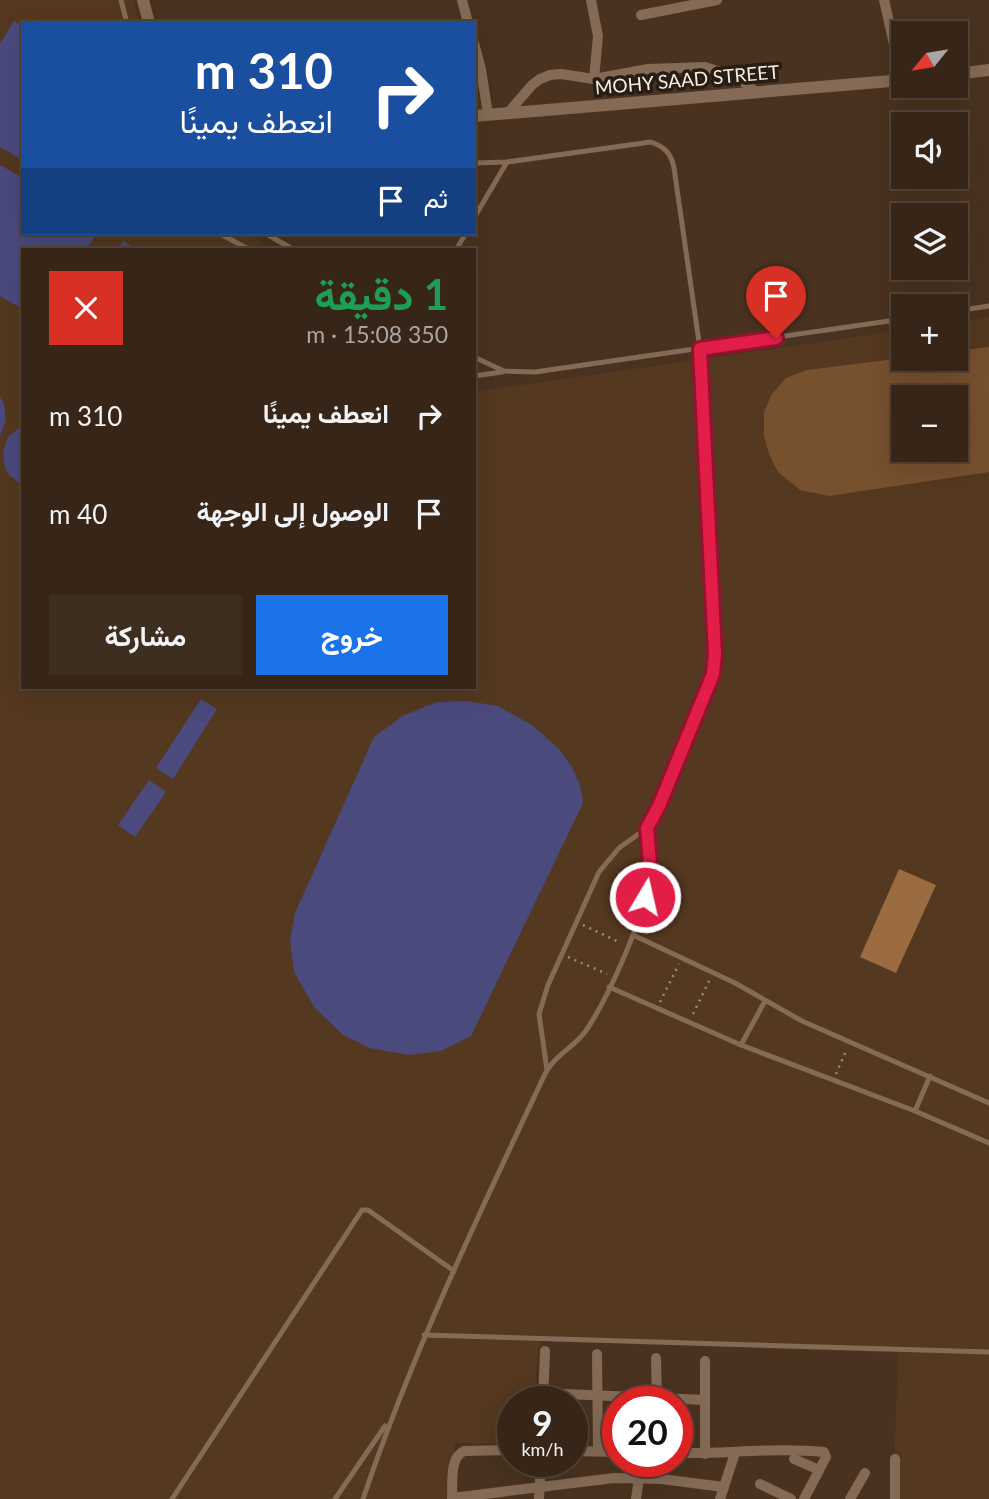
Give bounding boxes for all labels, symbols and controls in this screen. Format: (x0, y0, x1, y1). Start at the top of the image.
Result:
north arrow (891, 21, 968, 98)
map controls (891, 21, 968, 462)
text: 310 m (195, 41, 333, 99)
icon: right (357, 49, 448, 140)
street label: MOHY SAAD STREET (594, 59, 780, 99)
text: انعطف يمينًا (180, 101, 333, 140)
button: sound (891, 112, 968, 189)
icon: arrive (372, 182, 410, 220)
text: ثم (424, 182, 448, 214)
button: layers (891, 203, 968, 280)
pin (746, 266, 806, 338)
text: 1 دقيقة (314, 269, 448, 319)
button: close (49, 271, 123, 345)
icon: arrive (757, 277, 795, 315)
button: + (891, 294, 968, 371)
text: 350 m · 15:08 (306, 320, 448, 348)
button: − (891, 385, 968, 462)
text: انعطف يمينًا (263, 397, 389, 429)
icon: right (410, 397, 448, 435)
text: 310 m (49, 400, 122, 432)
text: الوصول إلى الوجهة (197, 495, 389, 527)
icon: arrive (410, 495, 448, 533)
text: 40 m (49, 498, 107, 530)
button: مشاركة (49, 595, 242, 675)
button: خروج (256, 595, 448, 675)
position arrow (608, 860, 682, 934)
speed limit sign: 20 (602, 1386, 693, 1477)
text: 9 (532, 1401, 553, 1443)
text: km/h (521, 1438, 564, 1460)

